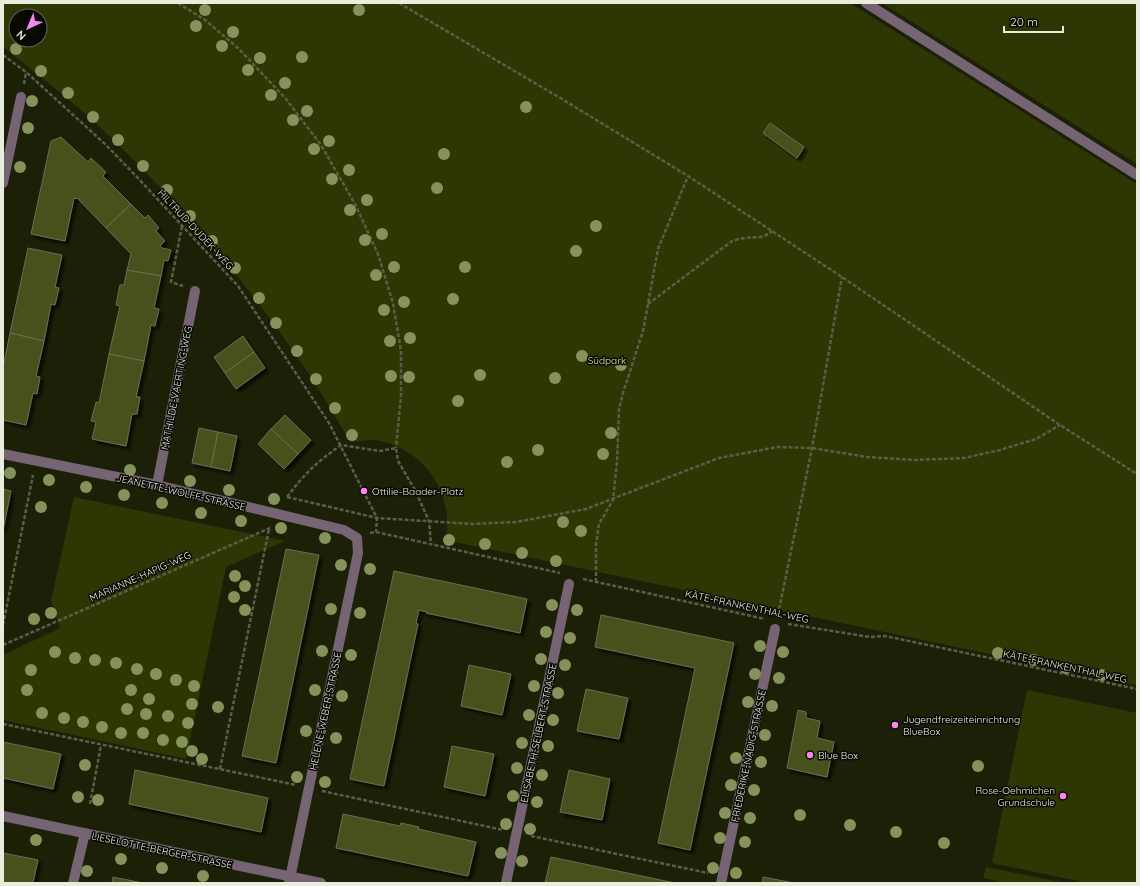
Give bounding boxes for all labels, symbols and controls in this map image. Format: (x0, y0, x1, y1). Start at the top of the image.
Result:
north arrow (8, 8, 48, 48)
scale bar (1004, 8, 1063, 34)
text: 20 m (1010, 14, 1038, 29)
text: N (13, 27, 29, 43)
street label: HILTRUD-DUDEK-WEG (155, 186, 236, 272)
street label: MATHILDE-VAERTING-WEG (158, 325, 195, 451)
park label: Südpark (588, 354, 626, 367)
street label: JEANETTE-WOLFF-STRASSE (115, 471, 247, 514)
place label: Ottilie-Baader-Platz (372, 485, 463, 498)
marker: Ottilie-Baader-Platz (359, 486, 369, 496)
street label: MARIANNE-HAPIG-WEG (87, 548, 193, 605)
street label: KÄTE-FRANKENTHAL-WEG (684, 587, 810, 626)
street label: KÄTE-FRANKENTHAL-WEG (1002, 647, 1128, 686)
street label: HELENE-WEBER-STRASSE (307, 650, 344, 771)
street label: ELISABETH-SELBERT-STRASSE (517, 662, 560, 804)
street label: FRIEDERIKE-NADIG-STRASSE (728, 688, 769, 823)
place label: Jugendfreizeiteinrichtung BlueBox (903, 713, 1020, 738)
marker: Jugendfreizeiteinrichtung BlueBox (890, 720, 900, 730)
place label: Blue Box (818, 749, 858, 762)
marker: Blue Box (805, 750, 815, 760)
place label: Rose-Oehmichen Grundschule (975, 784, 1055, 809)
marker: Rose-Oehmichen Grundschule (1058, 791, 1068, 801)
street label: LIESELOTTE-BERGER-STRASSE (91, 829, 234, 872)

